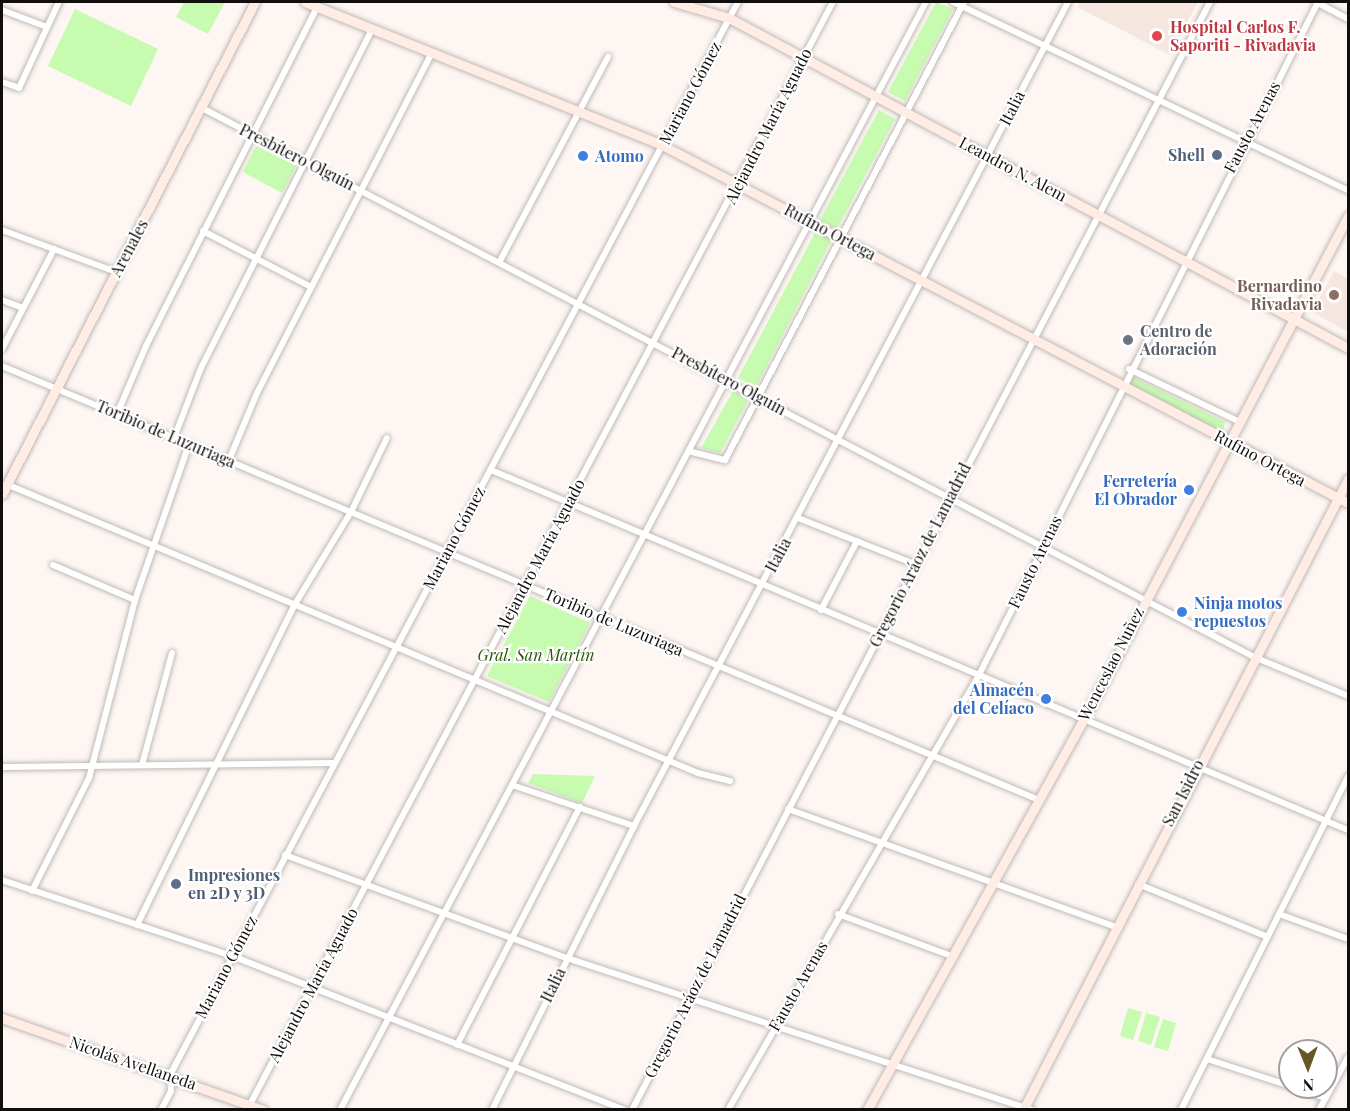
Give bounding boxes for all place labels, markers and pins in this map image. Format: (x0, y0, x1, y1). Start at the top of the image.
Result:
place label: Hospital Carlos F. Saporiti - Rivadavia (1170, 17, 1316, 55)
marker: Hospital Carlos F. Saporiti - Rivadavia (1148, 27, 1166, 45)
place label: Shell (1168, 145, 1205, 165)
place label: Atomo (595, 146, 644, 166)
marker: Shell (1210, 148, 1224, 162)
marker: Atomo (576, 149, 590, 163)
place label: Bernardino Rivadavia (1237, 276, 1322, 314)
marker: Bernardino Rivadavia (1327, 288, 1341, 302)
place label: Centro de Adoración (1140, 321, 1217, 359)
marker: Centro de Adoración (1121, 333, 1135, 347)
place label: Ferretería El Obrador (1094, 471, 1177, 509)
marker: Ferretería El Obrador (1182, 483, 1196, 497)
place label: Ninja motos repuestos (1194, 593, 1283, 631)
marker: Ninja motos repuestos (1175, 605, 1189, 619)
place label: Almacén del Celíaco (953, 680, 1034, 718)
marker: Almacén del Celíaco (1039, 692, 1053, 706)
place label: Impresiones en 2D y 3D (188, 865, 280, 903)
marker: Impresiones en 2D y 3D (169, 877, 183, 891)

